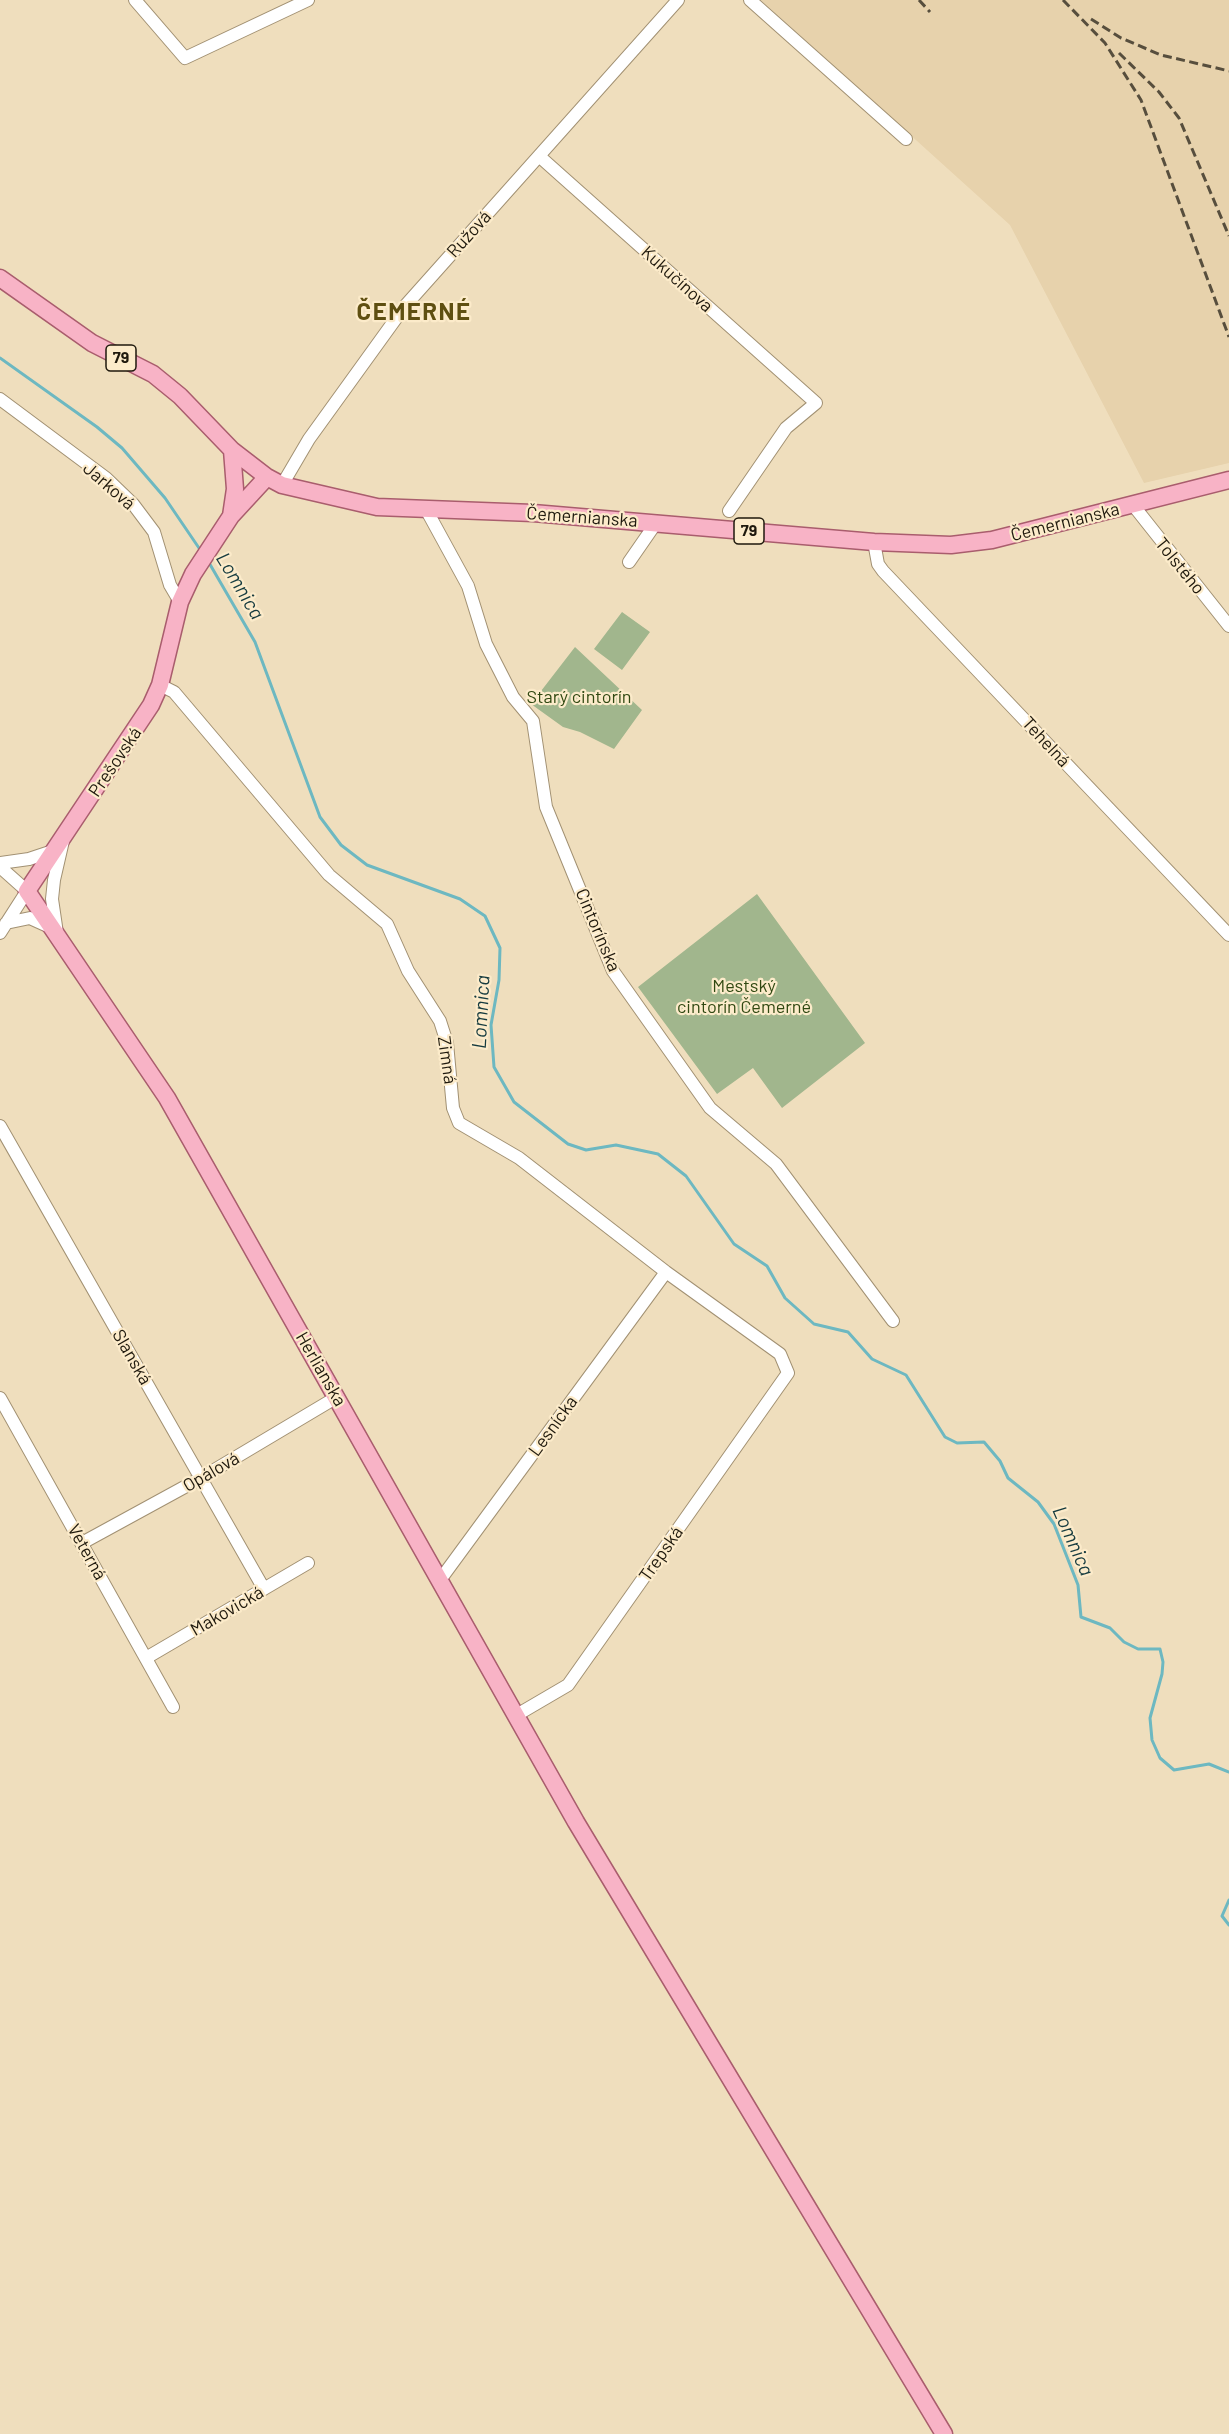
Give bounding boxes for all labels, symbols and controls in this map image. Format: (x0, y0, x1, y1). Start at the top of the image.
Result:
street label: Ružová (442, 206, 496, 262)
street label: Kukučínova (637, 241, 717, 317)
district label: ČEMERNÉ (357, 298, 471, 326)
road number: 79 (106, 345, 136, 371)
street label: Jarková (79, 458, 139, 514)
street label: Čemernianska (1008, 498, 1122, 546)
street label: Čemernianska (526, 502, 638, 532)
road number: 79 (734, 518, 764, 544)
street label: Tolstého (1151, 533, 1209, 599)
water label: Lomnica (211, 548, 269, 624)
park label: Starý cintorín (526, 686, 632, 708)
street label: Tehelná (1017, 712, 1075, 772)
street label: Prešovská (84, 723, 146, 801)
street label: Cintorínska (571, 885, 625, 975)
water label: Lomnica (467, 975, 495, 1049)
park label: Mestský cintorín Čemerné (677, 975, 811, 1018)
street label: Zimná (433, 1035, 461, 1085)
street label: Slanská (108, 1326, 156, 1388)
street label: Herlianska (291, 1328, 351, 1410)
street label: Lesnícka (524, 1392, 582, 1460)
street label: Opálová (179, 1447, 243, 1497)
water label: Lomnica (1047, 1502, 1099, 1580)
street label: Veterná (63, 1520, 111, 1584)
street label: Trepská (634, 1522, 688, 1586)
street label: Makovická (187, 1581, 267, 1641)

